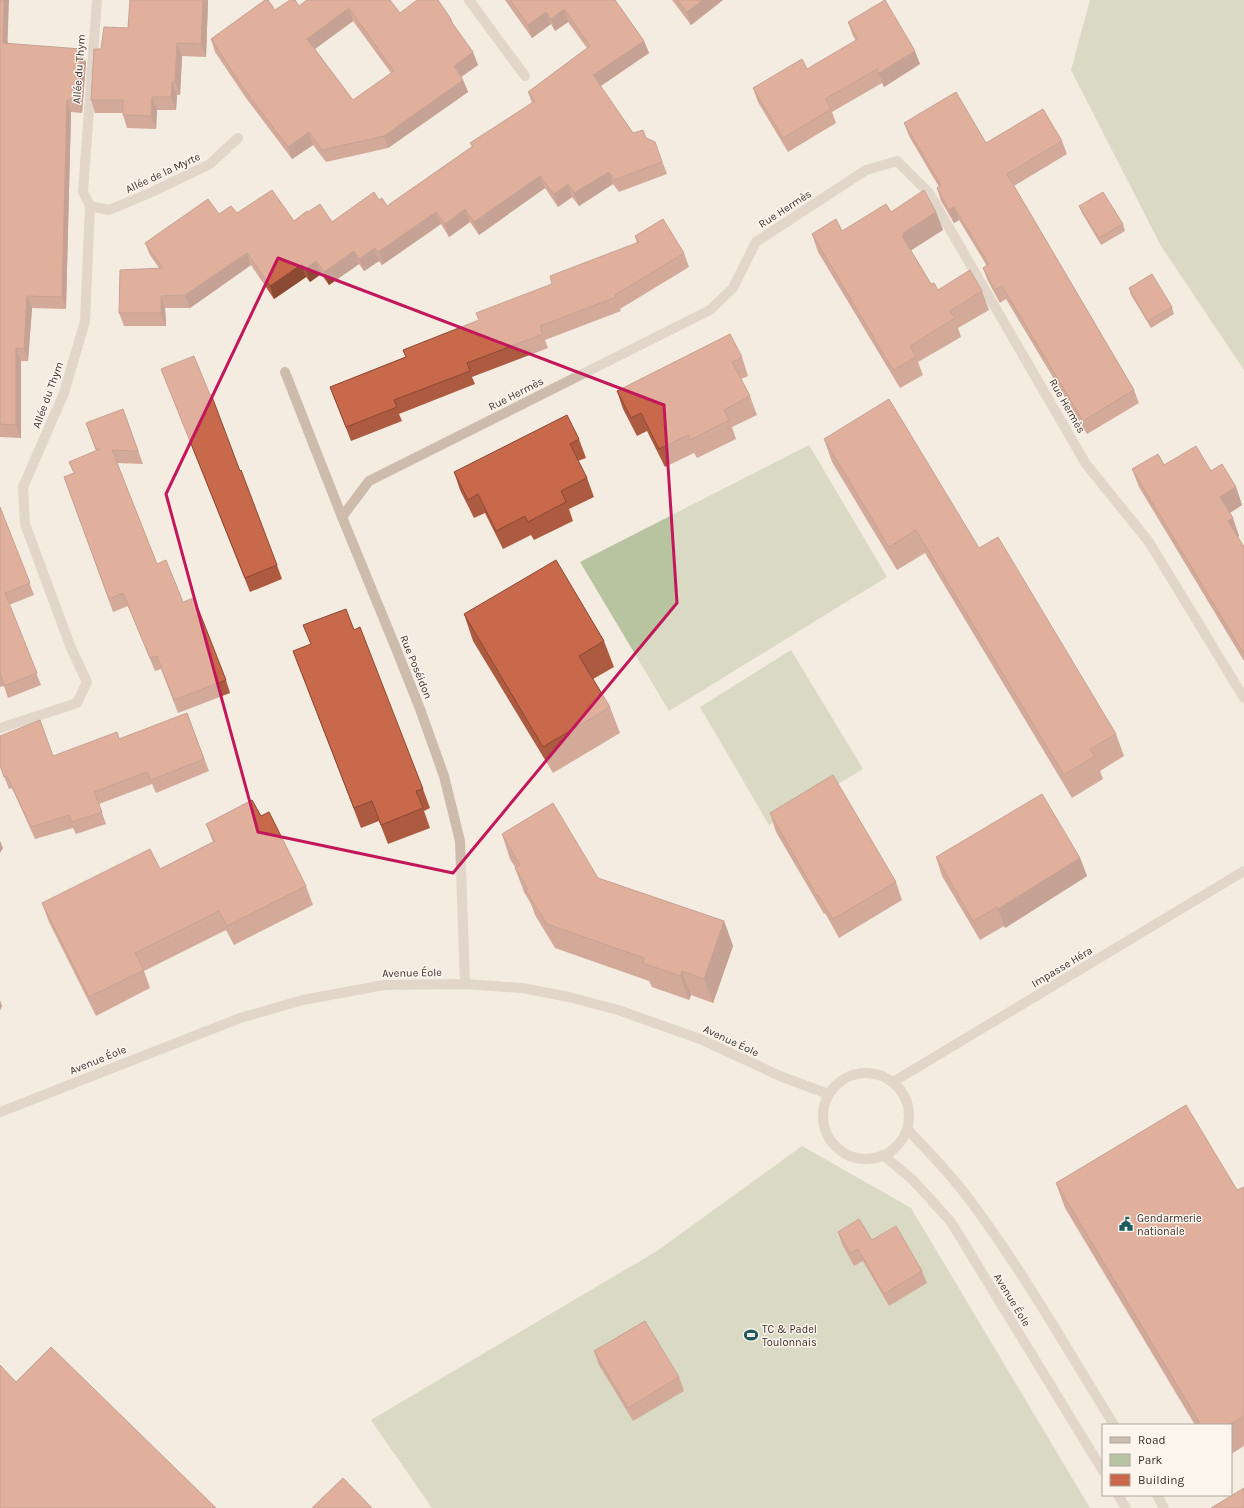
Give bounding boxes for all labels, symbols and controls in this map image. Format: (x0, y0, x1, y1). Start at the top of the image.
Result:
street label: Allée du Thym (70, 34, 88, 104)
street label: Allée de la Myrte (123, 150, 203, 196)
street label: Rue Hermès (756, 187, 814, 231)
street label: Allée du Thym (30, 360, 66, 430)
street label: Rue Hermès (486, 374, 546, 413)
street label: Rue Hermès (1046, 377, 1088, 436)
street label: Rue Poséidon (397, 633, 435, 701)
street label: Impasse Héra (1029, 944, 1095, 990)
street label: Avenue Éole (382, 964, 442, 980)
street label: Avenue Éole (701, 1021, 762, 1060)
street label: Avenue Éole (67, 1041, 128, 1077)
place label: Gendarmerie nationale (1137, 1212, 1202, 1238)
public building icon: Gendarmerie nationale (1118, 1216, 1134, 1232)
street label: Avenue Éole (991, 1270, 1035, 1329)
place label: TC & Padel Toulonnais (762, 1323, 817, 1349)
sports icon: TC & Padel Toulonnais (743, 1327, 759, 1343)
legend (1102, 1424, 1232, 1496)
text: Road (1138, 1433, 1166, 1447)
text: Park (1138, 1453, 1163, 1467)
text: Building (1138, 1473, 1185, 1487)

